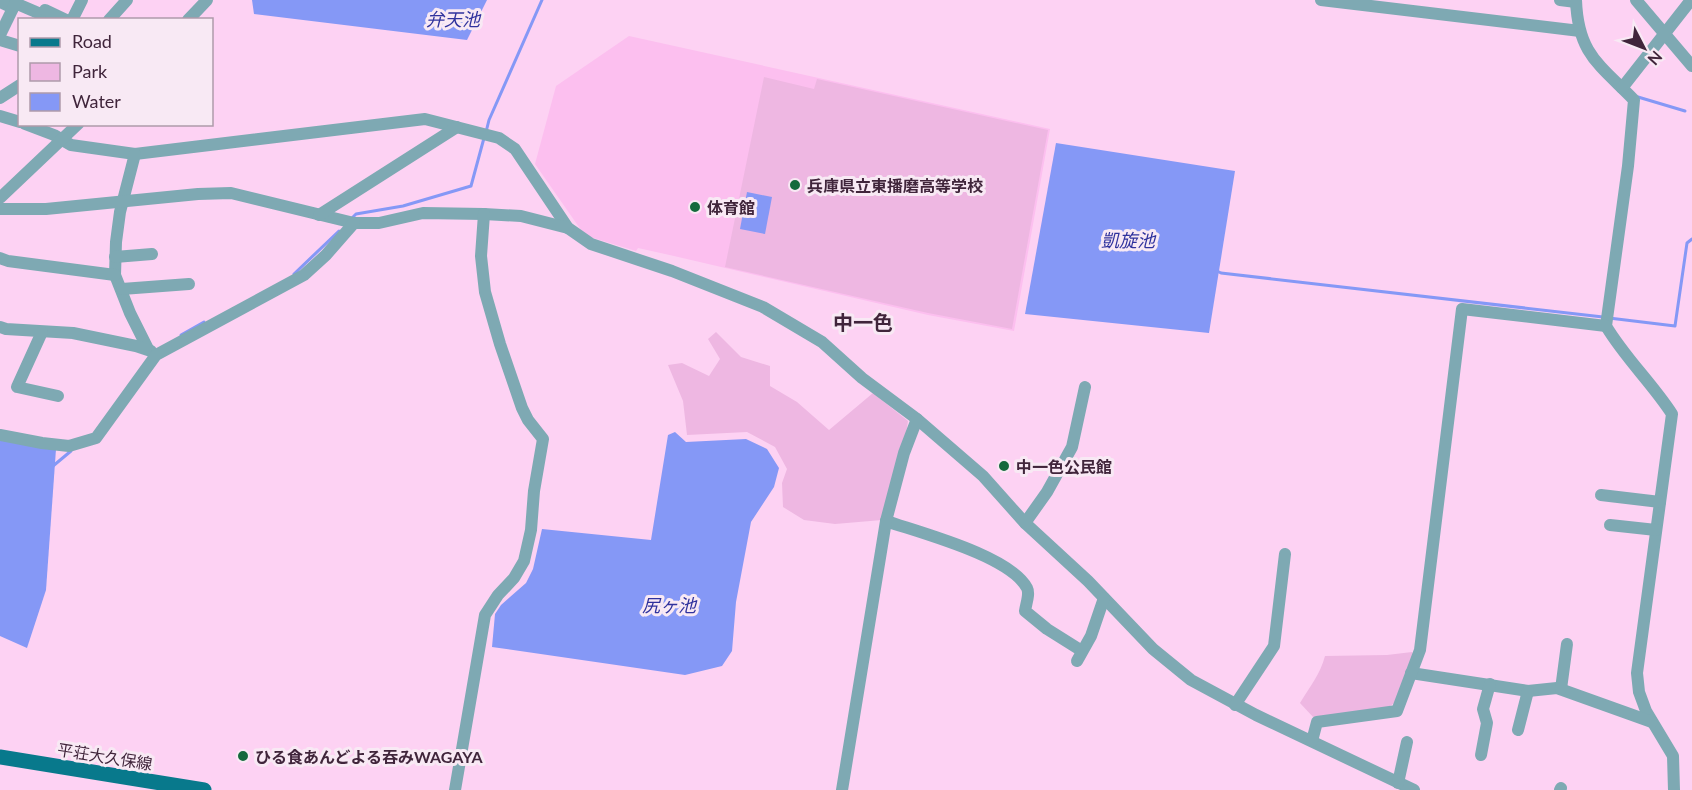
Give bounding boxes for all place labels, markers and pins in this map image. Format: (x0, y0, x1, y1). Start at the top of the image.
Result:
place label: 兵庫県立東播磨高等学校 (807, 176, 983, 195)
marker: 兵庫県立東播磨高等学校 (788, 178, 802, 192)
place label: 体育館 (707, 198, 755, 217)
marker: 体育館 (688, 200, 702, 214)
place label: 中一色公民館 (1016, 457, 1112, 476)
marker: 中一色公民館 (997, 459, 1011, 473)
place label: ひる食あんどよる吞みWAGAYA (255, 747, 483, 766)
marker: ひる食あんどよる吞みWAGAYA (236, 749, 250, 763)

